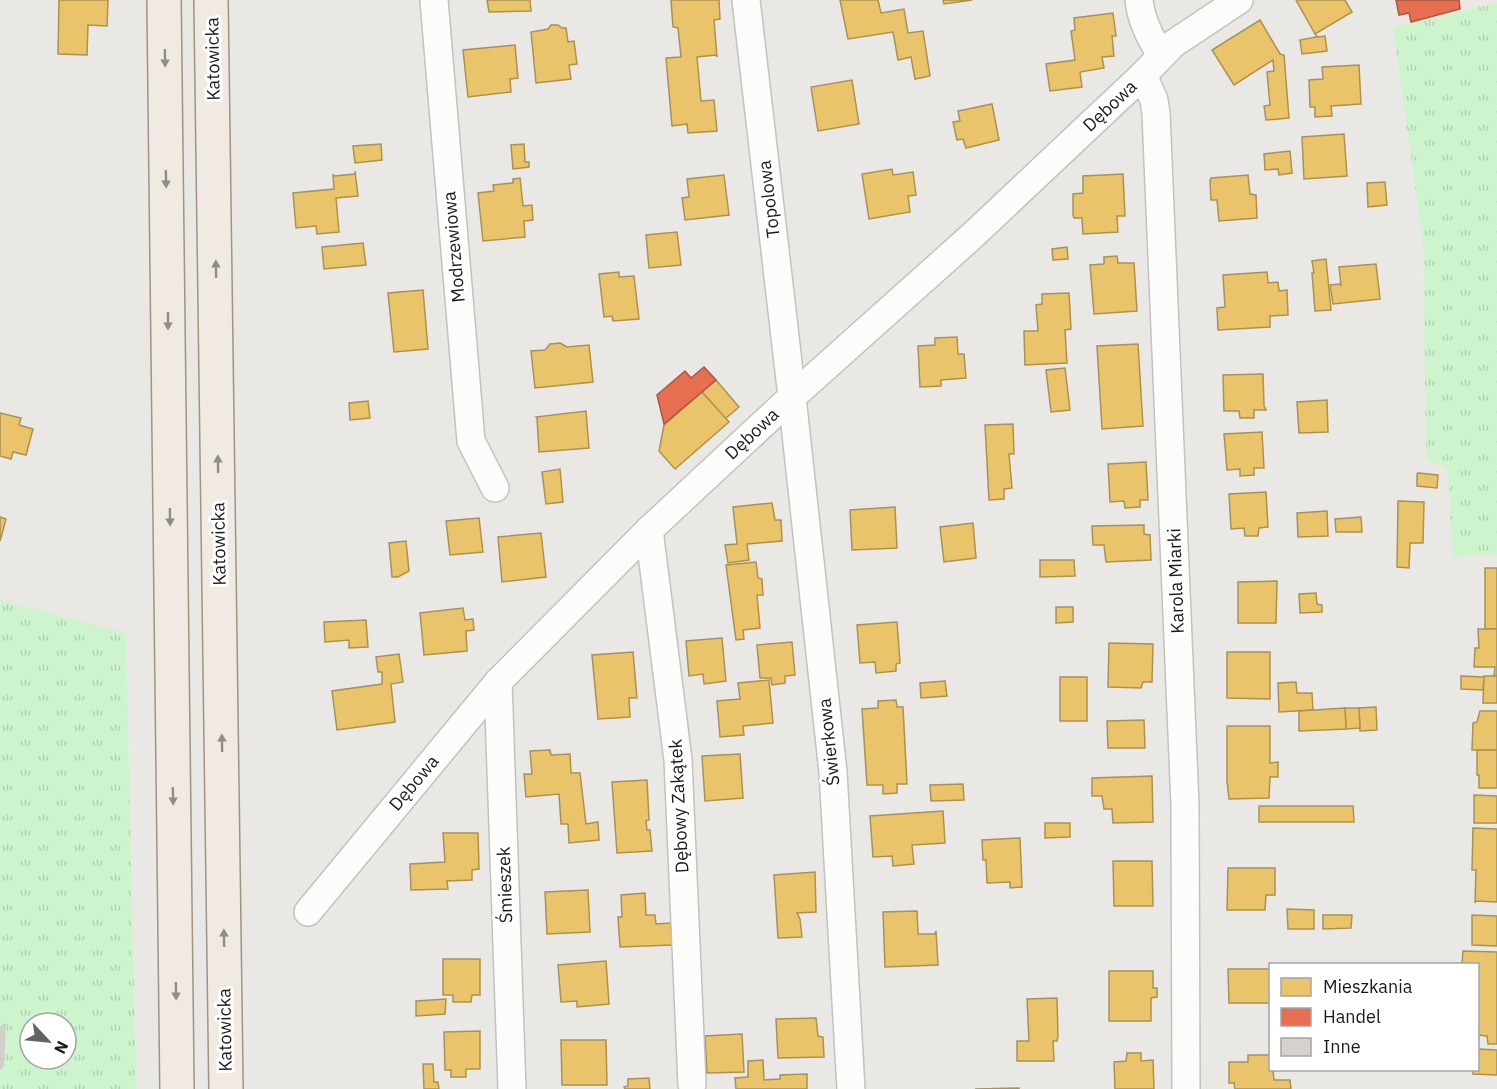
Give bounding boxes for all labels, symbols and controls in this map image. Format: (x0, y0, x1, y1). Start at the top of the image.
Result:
street label: Katowicka (200, 17, 225, 101)
one-way arrow (160, 49, 169, 68)
street label: Dębowa (1078, 75, 1142, 136)
street label: Topolowa (752, 159, 785, 239)
one-way arrow (161, 170, 171, 189)
street label: Modrzewiowa (437, 190, 470, 303)
one-way arrow (211, 260, 220, 279)
one-way arrow (163, 311, 173, 330)
street label: Dębowa (720, 403, 784, 464)
one-way arrow (213, 455, 223, 474)
street label: Katowicka (206, 502, 231, 586)
one-way arrow (165, 508, 175, 527)
street label: Karola Miarki (1162, 528, 1189, 634)
street label: Świerkowa (812, 697, 845, 787)
one-way arrow (217, 734, 226, 753)
street label: Dębowy Zakątek (663, 738, 693, 874)
street label: Dębowa (384, 750, 444, 815)
one-way arrow (169, 787, 178, 806)
street label: Śmieszek (492, 846, 517, 924)
one-way arrow (219, 929, 229, 948)
legend (1269, 963, 1479, 1071)
text: Mieszkania (1323, 975, 1413, 998)
one-way arrow (171, 982, 181, 1001)
street label: Katowicka (212, 988, 237, 1072)
text: Handel (1323, 1005, 1381, 1028)
north arrow (18, 1011, 78, 1071)
text: Inne (1323, 1035, 1361, 1058)
text: N (50, 1038, 73, 1057)

